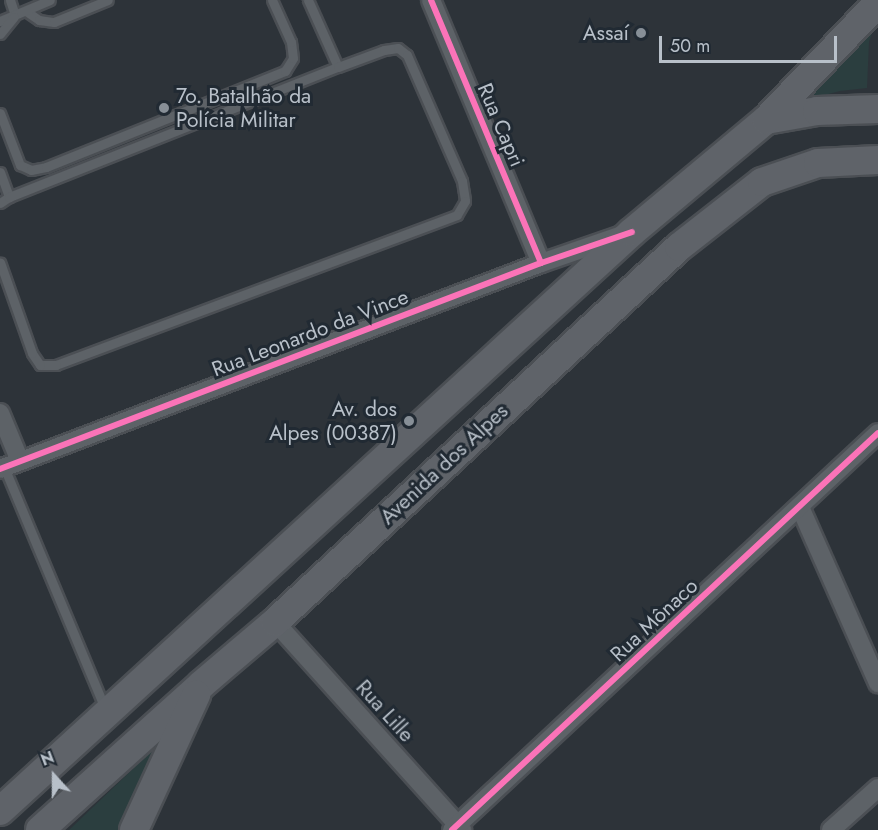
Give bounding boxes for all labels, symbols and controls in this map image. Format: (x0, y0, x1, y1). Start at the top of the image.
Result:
place label: Assaí (583, 20, 629, 46)
scale bar (662, 24, 840, 62)
marker: Assaí (634, 26, 648, 40)
text: 50 m (670, 33, 710, 59)
street label: Rua Capri (472, 79, 530, 171)
place label: 7o. Batalhão da Polícia Militar (176, 83, 311, 133)
marker: 7o. Batalhão da Polícia Militar (157, 101, 171, 115)
street label: Rua Leonardo da Vince (208, 284, 412, 382)
place label: Av. dos Alpes (00387) (269, 396, 397, 446)
street label: Avenida dos Alpes (375, 398, 513, 530)
marker: Av. dos Alpes (00387) (402, 414, 416, 428)
street label: Rua Mônaco (605, 573, 703, 667)
street label: Rua Lille (351, 675, 419, 747)
north arrow (24, 746, 84, 806)
text: N (37, 746, 57, 772)

